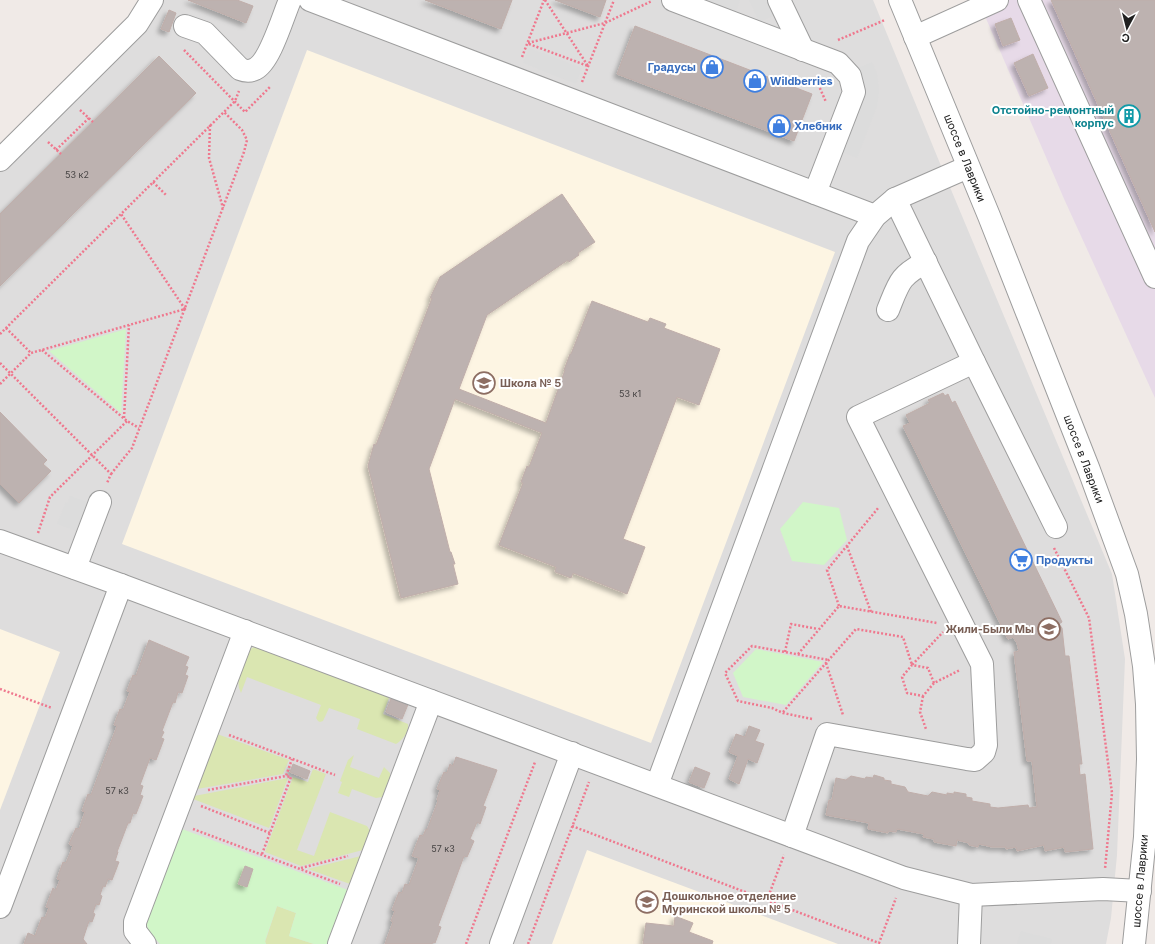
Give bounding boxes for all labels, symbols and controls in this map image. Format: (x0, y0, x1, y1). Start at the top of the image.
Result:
north arrow (1107, 8, 1147, 48)
text: С (1121, 30, 1131, 45)
shop icon: Градусы (699, 54, 725, 80)
place label: Градусы (648, 60, 696, 74)
shop icon: Wildberries (742, 68, 768, 94)
place label: Wildberries (770, 74, 833, 88)
place label: Отстойно-ремонтный корпус (992, 103, 1115, 130)
building icon: Отстойно-ремонтный корпус (1116, 103, 1142, 129)
street label: шоссе в Лаврики (941, 112, 989, 204)
shop icon: Хлебник (766, 113, 792, 139)
place label: Хлебник (794, 119, 843, 133)
house number: 53 к2 (65, 169, 89, 180)
school or university icon: Школа № 5 (471, 370, 497, 396)
place label: Школа № 5 (500, 376, 561, 390)
house number: 53 к1 (619, 388, 641, 399)
street label: шоссе в Лаврики (1061, 413, 1107, 505)
supermarket icon: Продукты (1008, 547, 1034, 573)
place label: Продукты (1036, 553, 1093, 567)
school or university icon: Жили-Были Мы (1036, 616, 1062, 642)
place label: Жили-Были Мы (946, 622, 1034, 636)
house number: 57 к3 (105, 785, 129, 796)
street label: шоссе в Лаврики (1129, 834, 1151, 928)
house number: 57 к3 (431, 843, 455, 854)
school or university icon: Дошкольное отделение Муринской школы № 5 (634, 889, 660, 915)
place label: Дошкольное отделение Муринской школы № 5 (662, 889, 797, 916)

